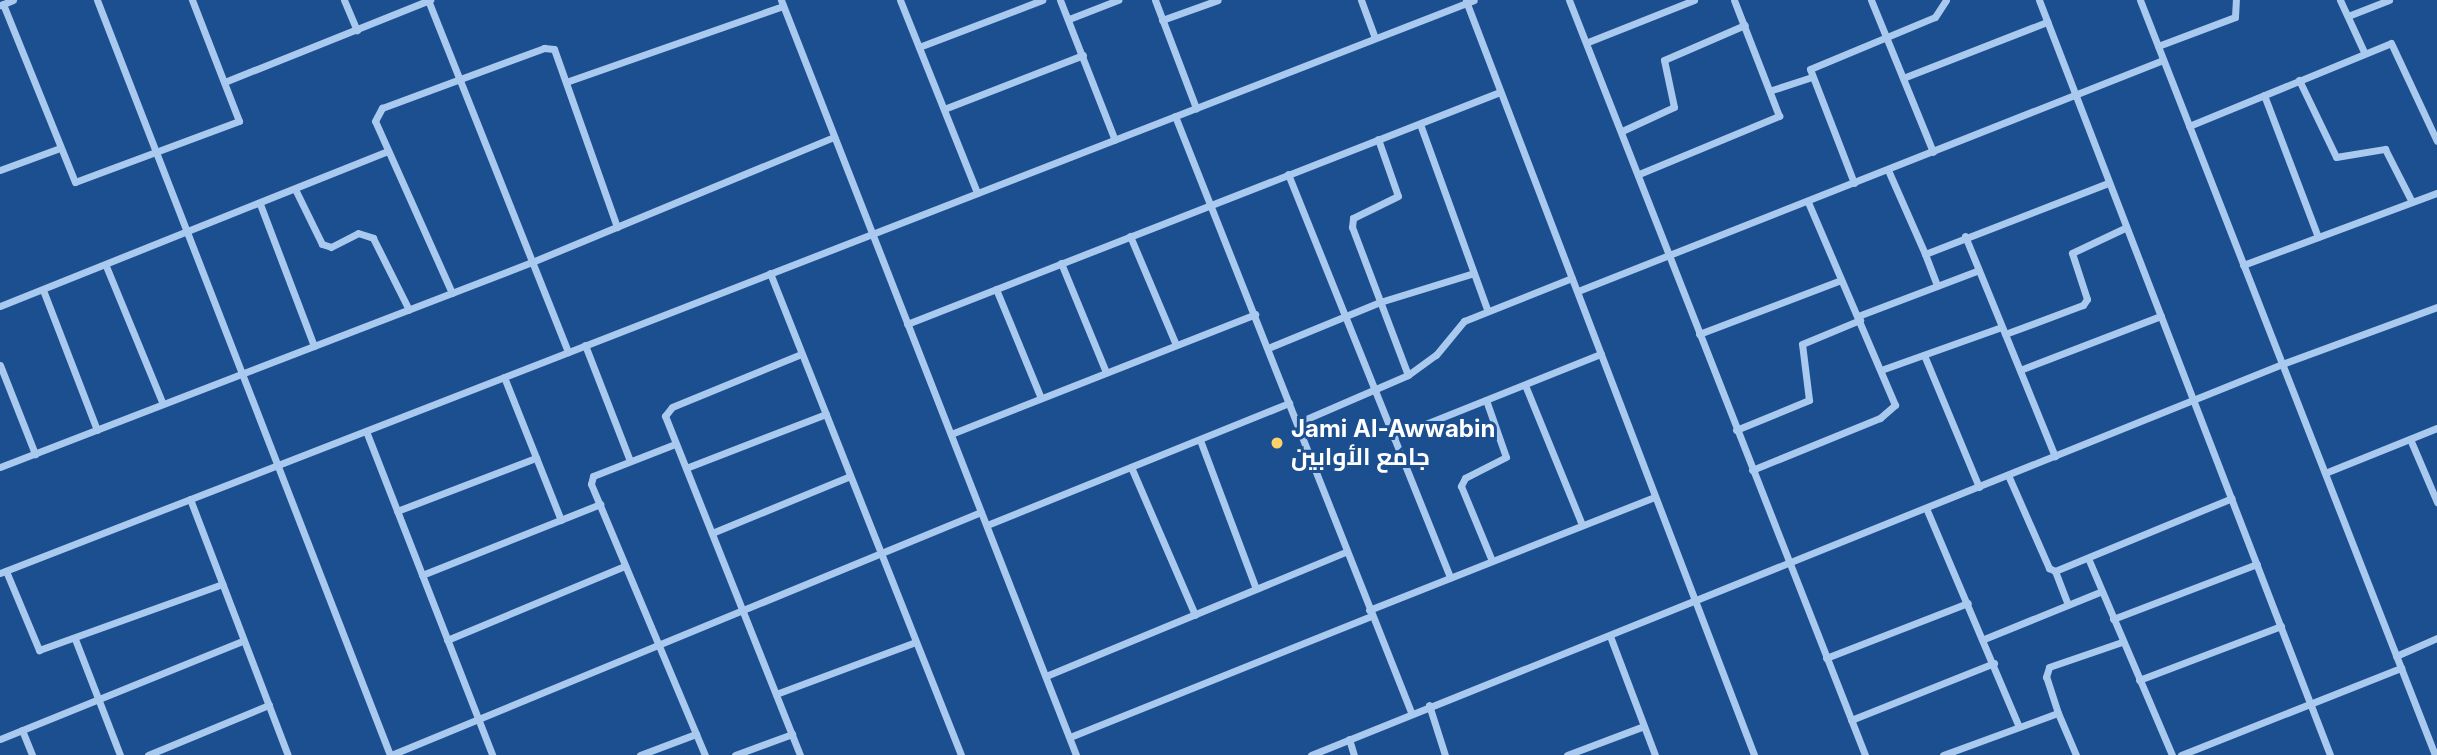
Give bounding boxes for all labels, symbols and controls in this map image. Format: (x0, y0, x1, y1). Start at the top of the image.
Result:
place label: Jami Al-Awwabin جامع الأوابين (1291, 415, 1495, 471)
marker: Jami Al-Awwabin جامع الأوابين (1269, 435, 1285, 451)

